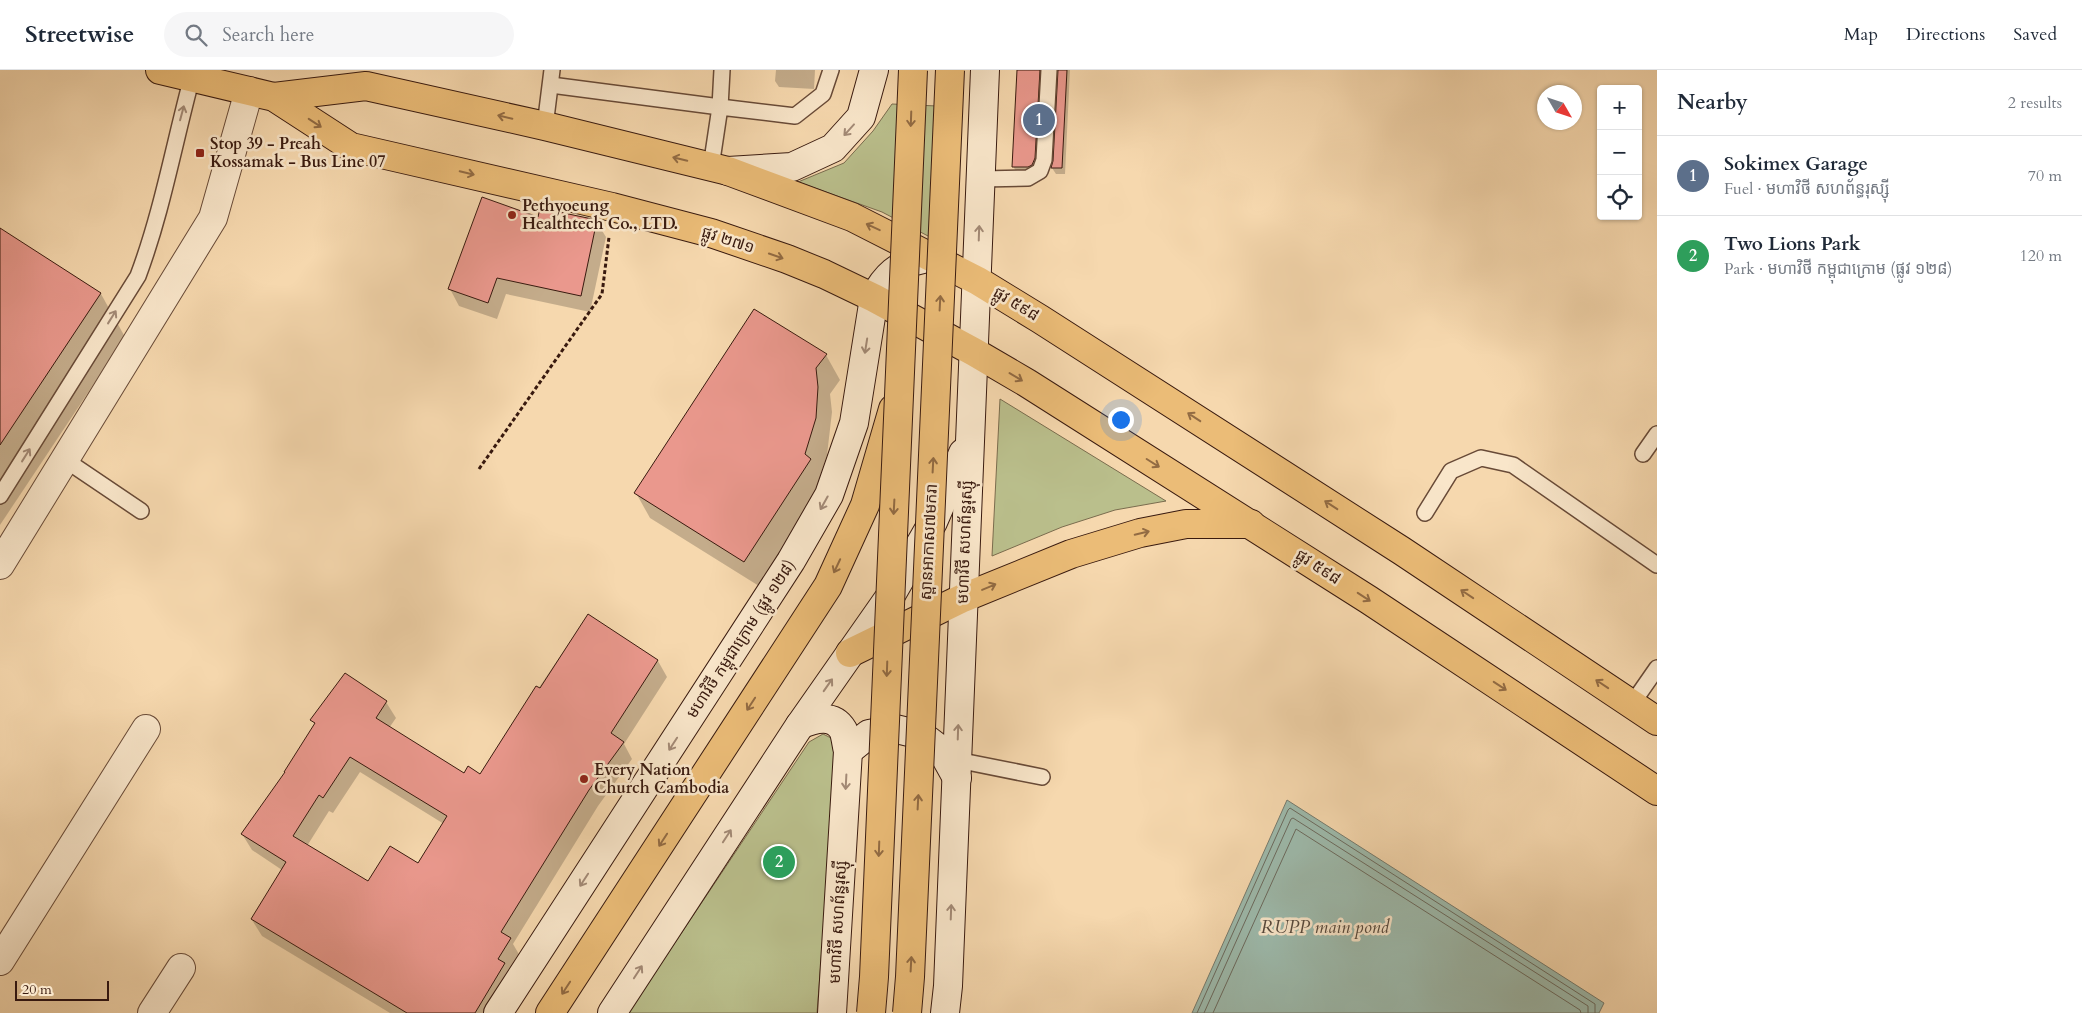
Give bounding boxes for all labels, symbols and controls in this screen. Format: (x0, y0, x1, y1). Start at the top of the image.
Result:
search box (164, 12, 514, 57)
text: Streetwise (25, 18, 134, 51)
icon: search (182, 21, 210, 49)
text: Search here (222, 22, 314, 48)
text: Map (1844, 22, 1878, 47)
text: Directions (1906, 22, 1985, 47)
text: Saved (2013, 22, 2057, 47)
north arrow (1537, 85, 1582, 130)
map controls (1597, 85, 1642, 220)
button: + (1597, 85, 1642, 130)
text: Nearby (1677, 88, 1748, 117)
text: 2 results (2008, 92, 2062, 114)
pin: 1 (1023, 101, 1055, 139)
one-way arrow (178, 105, 187, 121)
one-way arrow (906, 110, 915, 126)
one-way arrow (498, 112, 514, 122)
one-way arrow (307, 119, 321, 129)
one-way arrow (843, 123, 855, 136)
button: − (1597, 130, 1642, 175)
place label: Stop 39 - Preah Kossamak - Bus Line 07 (210, 133, 385, 173)
marker: Stop 39 - Preah Kossamak - Bus Line 07 (194, 147, 206, 159)
text: Sokimex Garage (1724, 151, 1868, 177)
one-way arrow (673, 154, 689, 163)
text: 1 (1689, 165, 1697, 187)
text: 70 m (2028, 165, 2062, 187)
one-way arrow (459, 169, 475, 179)
button: locate (1597, 175, 1642, 220)
text: Fuel · មហាវិថី សហព័ន្ធរុស្ស៊ី (1724, 178, 1889, 200)
place label: Pethyoeung Healthtech Co., LTD. (522, 195, 678, 235)
marker: Pethyoeung Healthtech Co., LTD. (506, 209, 518, 221)
street label: ផ្លូវ ២៧១ (698, 221, 757, 261)
one-way arrow (866, 222, 881, 231)
one-way arrow (975, 225, 984, 241)
text: Two Lions Park (1724, 231, 1861, 257)
text: 2 (1689, 245, 1697, 267)
text: 120 m (2020, 245, 2062, 267)
one-way arrow (768, 252, 783, 261)
text: Park · មហាវិថី កម្ពុជាក្រោម (ផ្លូវ ១២៨) (1724, 258, 1952, 280)
street label: ផ្លូវ ៥៩៨ (987, 282, 1043, 329)
one-way arrow (935, 295, 944, 311)
one-way arrow (107, 311, 117, 325)
one-way arrow (861, 338, 871, 354)
one-way arrow (1008, 372, 1022, 382)
your location (1108, 407, 1134, 433)
one-way arrow (1188, 412, 1202, 422)
one-way arrow (21, 449, 31, 463)
one-way arrow (928, 457, 937, 473)
one-way arrow (1146, 458, 1160, 468)
street label: មហាវិថី សហព័ន្ធរុស្ស៊ី (951, 480, 981, 604)
street label: ស្ពានអាកាស៧មករា (915, 483, 943, 601)
one-way arrow (819, 495, 829, 509)
one-way arrow (889, 499, 898, 515)
one-way arrow (1324, 500, 1338, 511)
one-way arrow (1134, 528, 1150, 537)
street label: ផ្លូវ ៥៩៨ (1289, 544, 1345, 592)
street label: មហាវិថី កម្ពុជាក្រោម (ផ្លូវ ១២៨) (681, 555, 804, 725)
one-way arrow (832, 558, 842, 573)
one-way arrow (981, 582, 996, 592)
one-way arrow (1460, 589, 1474, 599)
one-way arrow (1357, 592, 1371, 602)
one-way arrow (882, 661, 891, 677)
one-way arrow (823, 678, 833, 692)
one-way arrow (1595, 679, 1609, 690)
one-way arrow (1493, 681, 1507, 691)
one-way arrow (746, 696, 756, 710)
one-way arrow (953, 724, 962, 740)
one-way arrow (668, 736, 678, 750)
place label: Every Nation Church Cambodia (594, 759, 729, 799)
marker: Every Nation Church Cambodia (578, 773, 590, 785)
one-way arrow (841, 773, 850, 789)
one-way arrow (913, 794, 923, 810)
one-way arrow (722, 829, 733, 843)
one-way arrow (657, 833, 668, 847)
one-way arrow (875, 841, 884, 857)
pin: 2 (763, 843, 795, 881)
street label: មហាវិថី សហព័ន្ធរុស្ស៊ី (823, 860, 855, 984)
one-way arrow (579, 873, 590, 887)
one-way arrow (947, 904, 956, 920)
water label: RUPP main pond (1261, 915, 1391, 940)
one-way arrow (906, 957, 915, 973)
one-way arrow (634, 966, 644, 980)
scale bar (15, 978, 109, 1001)
text: 20 m (22, 980, 52, 999)
one-way arrow (561, 981, 571, 995)

